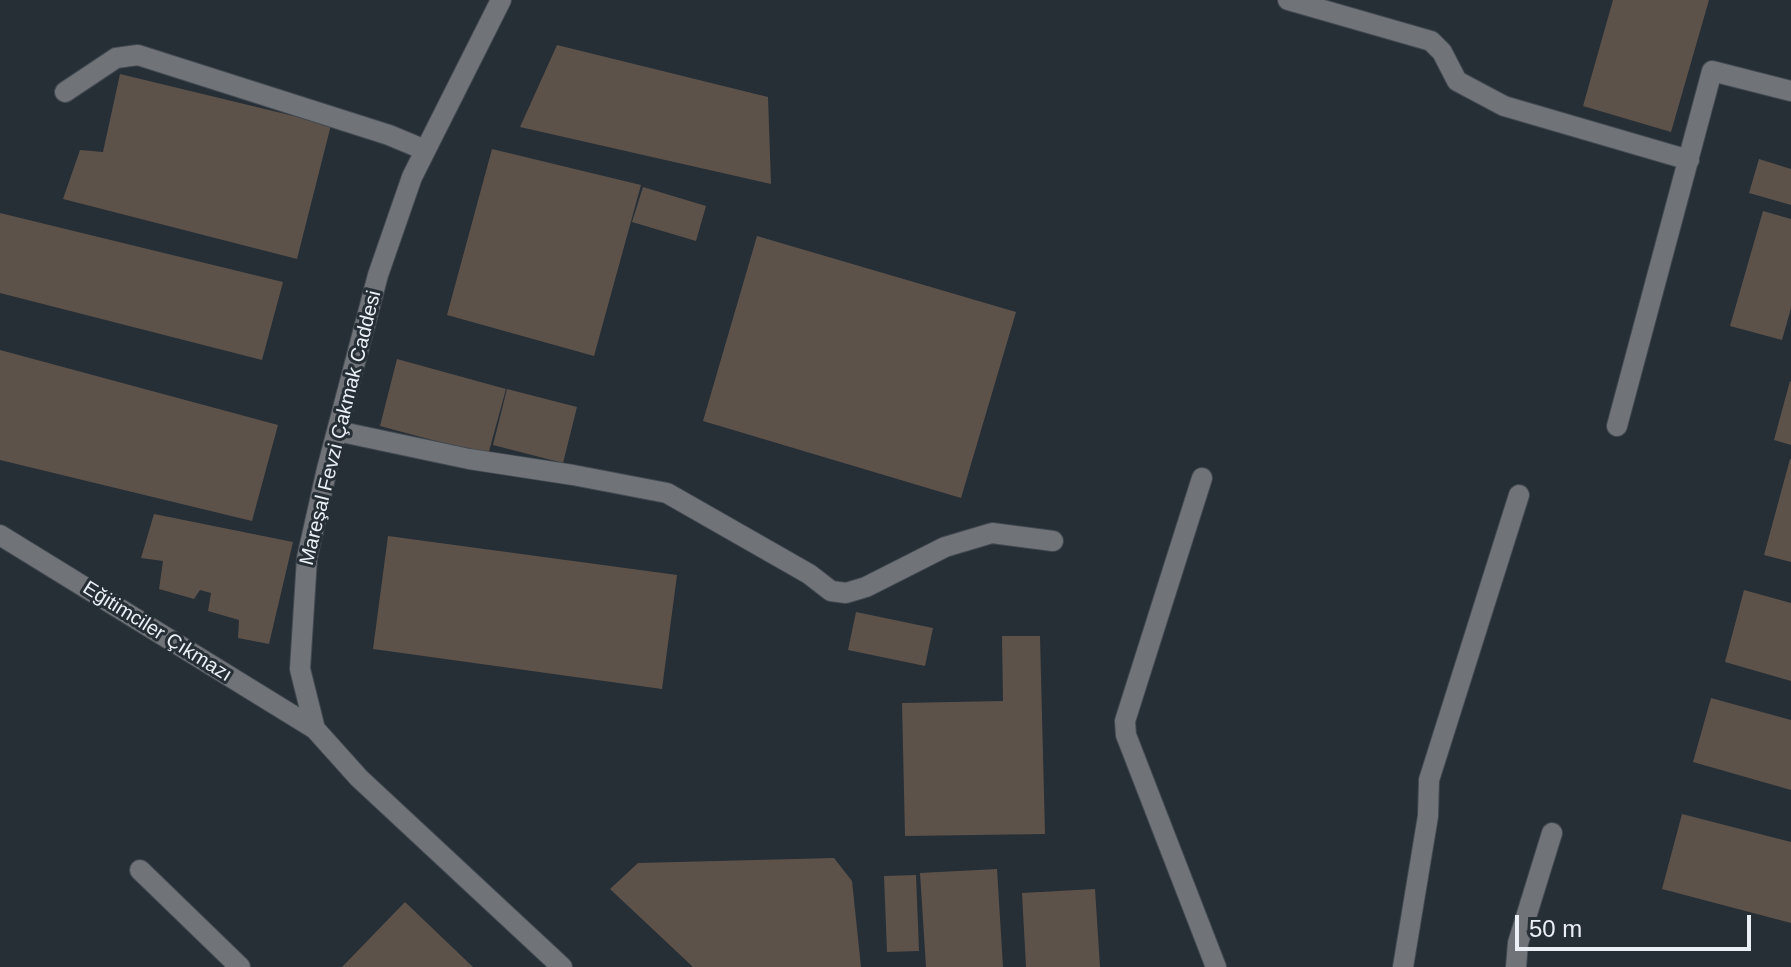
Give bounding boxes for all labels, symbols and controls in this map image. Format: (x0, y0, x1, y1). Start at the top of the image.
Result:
street label: Mareşal Fevzi Çakmak Caddesi (295, 288, 387, 568)
street label: Eğitimciler Çıkmazı (78, 576, 236, 688)
scale bar (1519, 899, 1755, 949)
text: 50 m (1529, 915, 1582, 942)

